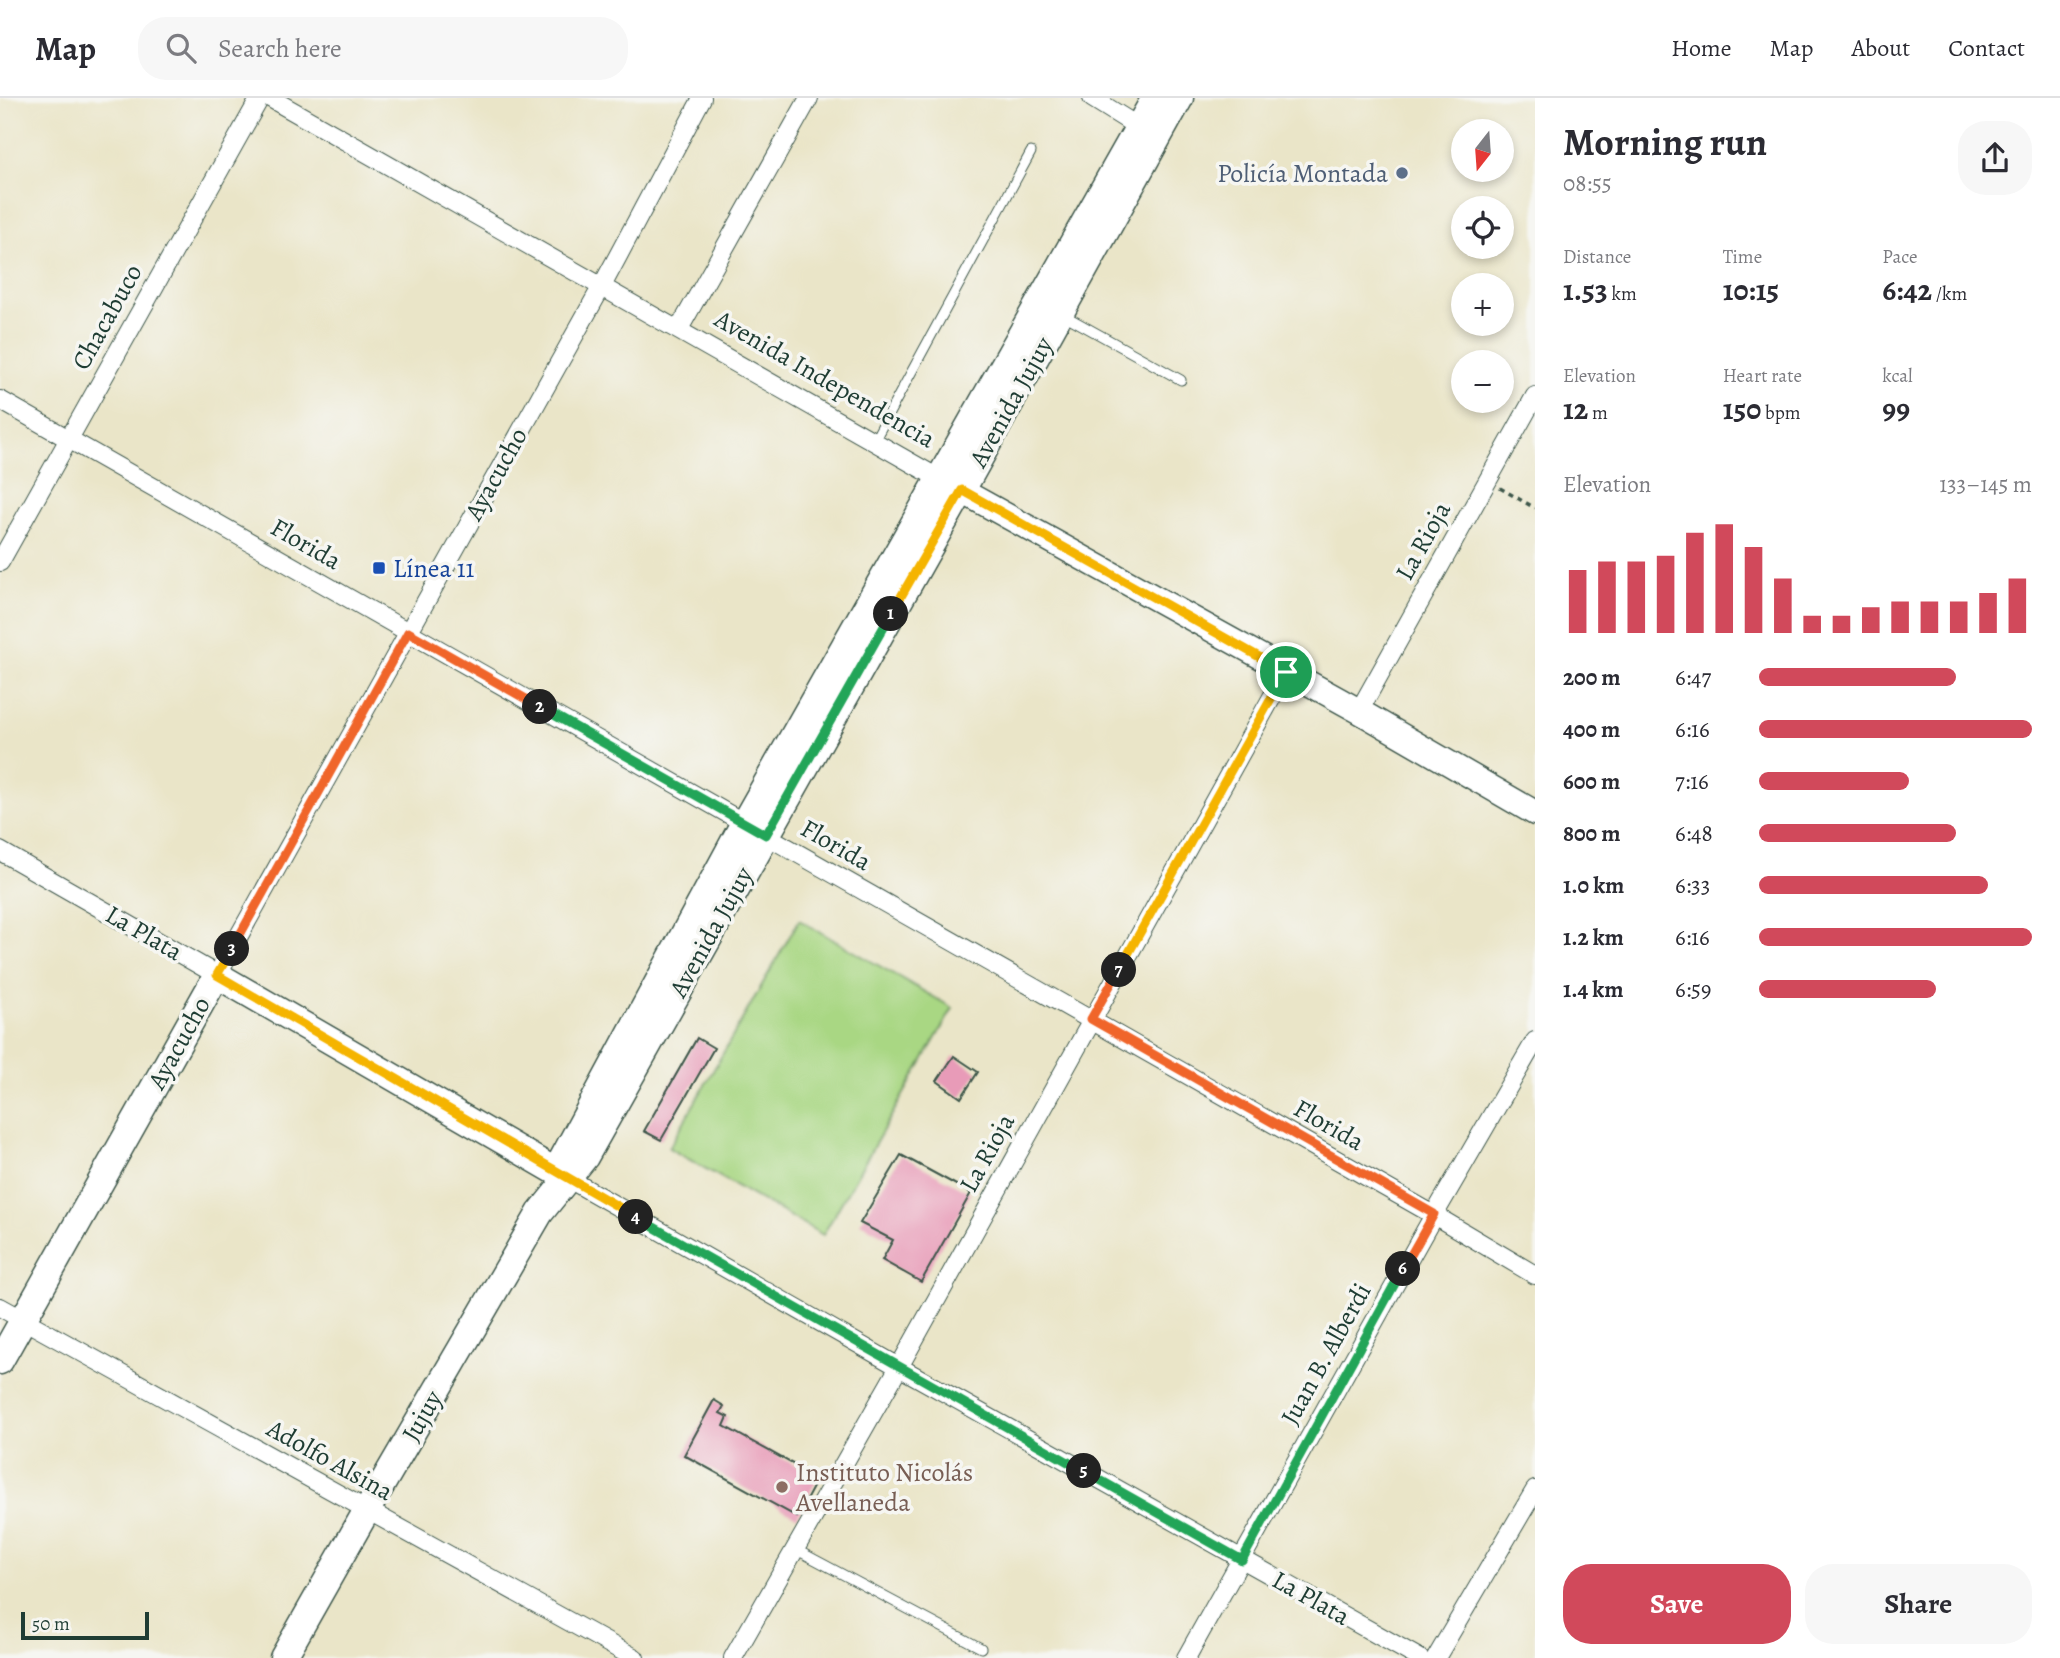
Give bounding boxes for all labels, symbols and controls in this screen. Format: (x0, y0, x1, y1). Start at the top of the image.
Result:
search box (138, 17, 628, 80)
text: Map (35, 26, 96, 71)
icon: search (162, 29, 200, 67)
text: Search here (218, 31, 342, 66)
text: Home (1671, 32, 1732, 64)
text: Map (1770, 32, 1814, 64)
text: About (1852, 32, 1910, 64)
text: Contact (1948, 32, 2025, 64)
text: Morning run (1563, 116, 1767, 168)
north arrow (1451, 119, 1514, 182)
map controls (1451, 119, 1514, 413)
button: share (1958, 121, 2032, 195)
place label: Policía Montada (1217, 156, 1388, 191)
marker: Policía Montada (1394, 165, 1410, 181)
text: 08:55 (1563, 168, 1612, 199)
button: locate (1451, 196, 1514, 259)
text: Distance (1563, 244, 1631, 270)
text: Time (1723, 244, 1762, 270)
text: Pace (1882, 244, 1918, 270)
street label: Chacabuco (64, 258, 150, 376)
text: 1.53 (1563, 270, 1608, 310)
text: 10:15 (1723, 270, 1779, 310)
text: 6:42 (1882, 270, 1932, 310)
button: + (1451, 273, 1514, 336)
text: km (1608, 281, 1637, 307)
text: /km (1932, 281, 1967, 307)
street label: Avenida Independencia (707, 301, 942, 456)
street label: Avenida Jujuy (960, 330, 1061, 474)
button: − (1451, 350, 1514, 413)
text: Elevation (1563, 363, 1636, 389)
text: Heart rate (1723, 363, 1802, 389)
text: kcal (1882, 363, 1913, 389)
text: 12 (1563, 389, 1588, 429)
text: 150 (1723, 389, 1761, 429)
text: 99 (1882, 389, 1910, 429)
text: m (1588, 400, 1608, 426)
text: bpm (1761, 400, 1801, 426)
street label: Ayacucho (456, 421, 536, 527)
text: Elevation (1563, 469, 1651, 500)
text: 133–145 m (1939, 469, 2032, 500)
street label: La Rioja (1387, 495, 1459, 587)
street label: Florida (264, 510, 348, 578)
place label: Línea 11 (393, 551, 475, 586)
marker: Línea 11 (371, 560, 387, 576)
pin: 1 (874, 596, 908, 632)
text: 1 (887, 600, 894, 626)
pin (1256, 642, 1316, 702)
icon: arrive (1267, 653, 1305, 691)
text: 200 m (1563, 662, 1621, 693)
text: 6:47 (1675, 662, 1711, 693)
pin: 2 (522, 690, 558, 724)
text: 2 (535, 693, 544, 719)
text: 400 m (1563, 714, 1620, 745)
text: 6:16 (1675, 714, 1710, 745)
text: 600 m (1563, 766, 1620, 797)
text: 7:16 (1675, 766, 1709, 797)
street label: Florida (794, 811, 878, 879)
text: 800 m (1563, 818, 1620, 849)
text: 6:48 (1675, 818, 1713, 849)
street label: Avenida Jujuy (660, 860, 761, 1004)
text: 1.0 km (1563, 870, 1624, 901)
text: 6:33 (1675, 870, 1710, 901)
street label: La Plata (99, 897, 189, 969)
text: 1.2 km (1563, 922, 1624, 953)
text: 6:16 (1675, 922, 1710, 953)
pin: 3 (215, 932, 250, 966)
text: 3 (227, 935, 236, 961)
pin: 7 (1102, 952, 1136, 988)
text: 7 (1114, 956, 1123, 982)
text: 1.4 km (1563, 974, 1624, 1005)
text: 6:59 (1675, 974, 1711, 1005)
street label: Ayacucho (139, 990, 219, 1096)
street label: Florida (1287, 1091, 1371, 1159)
street label: La Rioja (951, 1107, 1023, 1199)
pin: 4 (618, 1200, 654, 1234)
text: 4 (631, 1203, 640, 1229)
pin: 6 (1386, 1252, 1420, 1286)
text: 6 (1398, 1255, 1407, 1281)
street label: Juan B. Alberdi (1273, 1277, 1379, 1431)
street label: Jujuy (393, 1384, 451, 1448)
street label: Adolfo Alsina (260, 1410, 399, 1509)
pin: 5 (1066, 1454, 1102, 1488)
place label: Instituto Nicolás Avellaneda (795, 1455, 973, 1520)
text: 5 (1079, 1457, 1088, 1483)
marker: Instituto Nicolás Avellaneda (774, 1479, 790, 1495)
street label: La Plata (1266, 1562, 1356, 1634)
button: Save (1563, 1564, 1791, 1644)
button: Share (1805, 1564, 2032, 1644)
scale bar (21, 1609, 149, 1641)
text: 50 m (32, 1611, 70, 1637)

